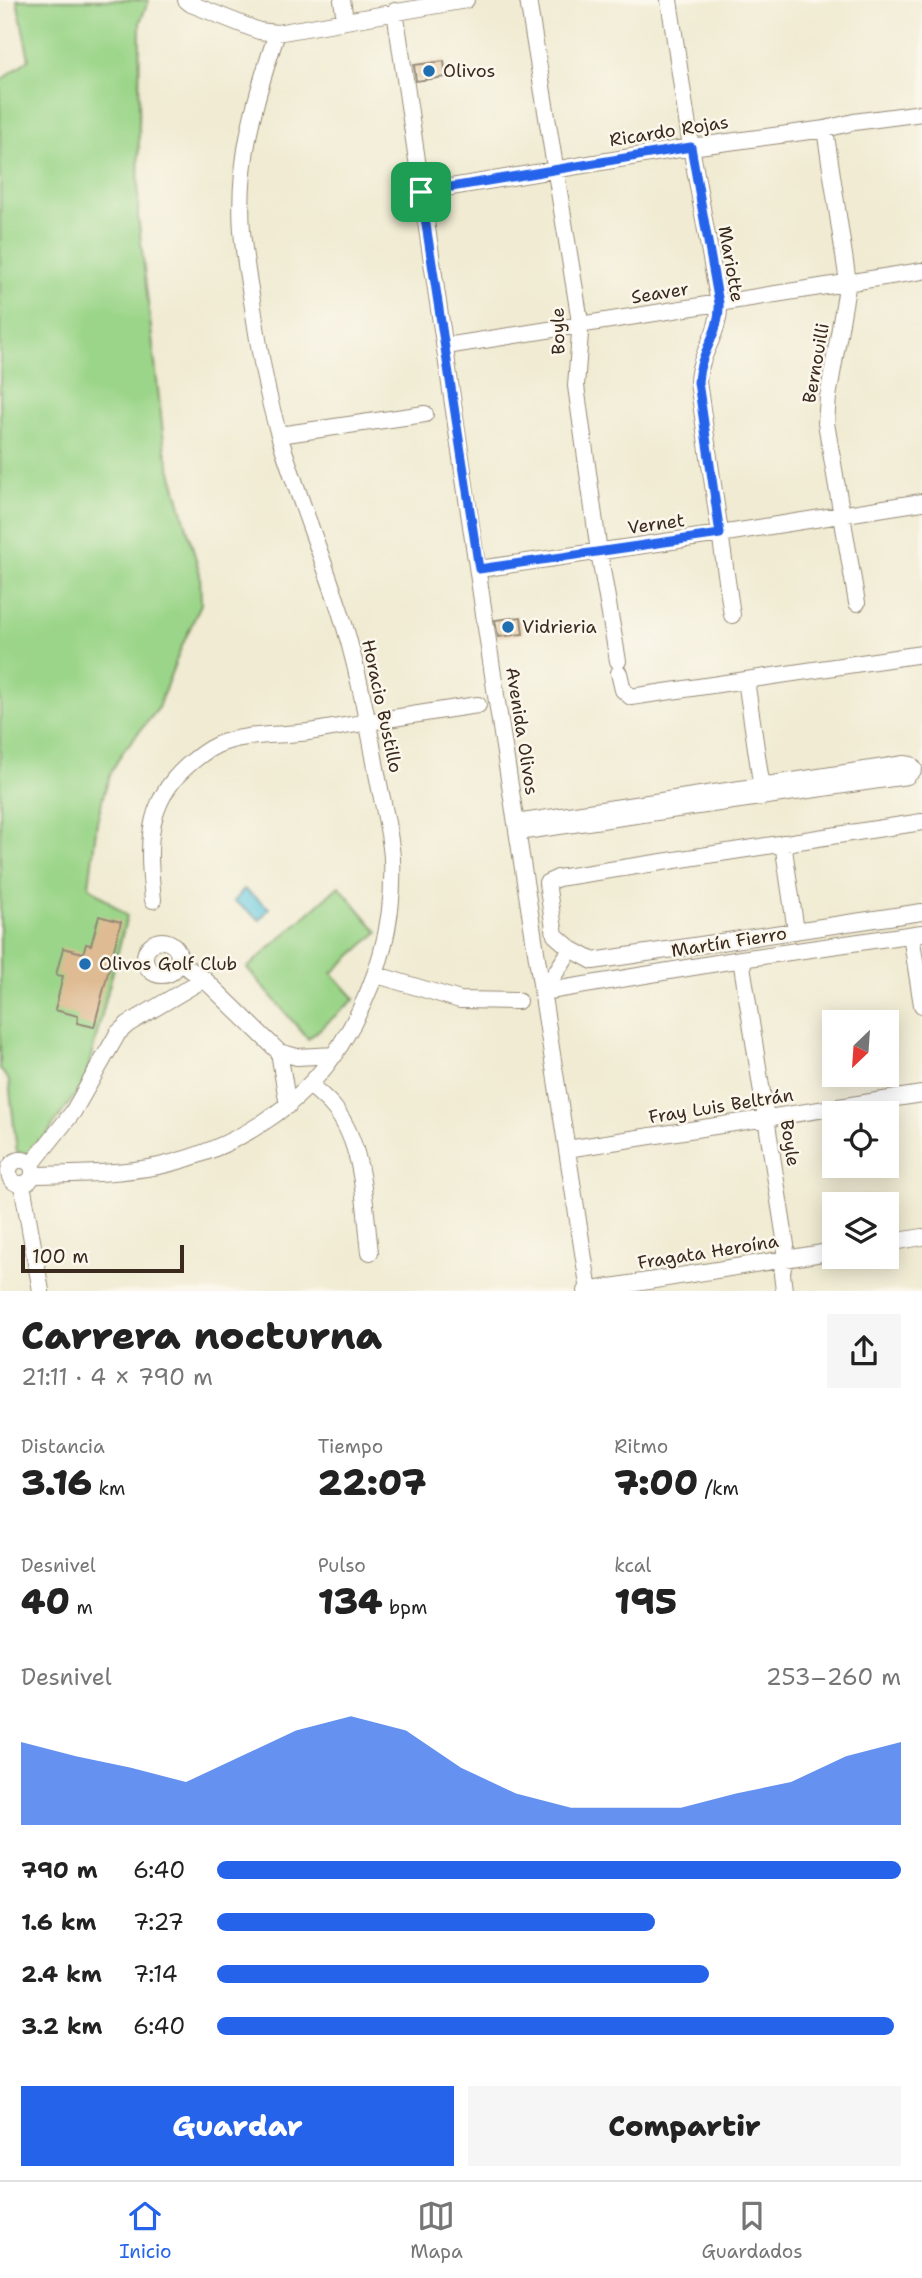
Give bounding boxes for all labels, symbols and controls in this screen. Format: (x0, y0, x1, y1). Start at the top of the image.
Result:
place label: Olivos (443, 59, 496, 83)
marker: Olivos (421, 63, 437, 79)
street label: Ricardo Rojas (608, 110, 730, 152)
pin (391, 162, 451, 222)
icon: arrive (402, 173, 440, 211)
street label: Mariotte (713, 224, 749, 304)
street label: Seaver (629, 277, 691, 309)
street label: Boyle (546, 307, 570, 355)
street label: Bernouilli (797, 321, 835, 405)
street label: Vernet (626, 508, 686, 540)
place label: Vidrieria (522, 615, 597, 639)
marker: Vidrieria (500, 619, 516, 635)
street label: Horacio Bustillo (356, 637, 408, 775)
street label: Avenida Olivos (500, 665, 544, 797)
street label: Martín Fierro (670, 921, 788, 963)
place label: Olivos Golf Club (99, 952, 237, 976)
marker: Olivos Golf Club (77, 956, 93, 972)
north arrow (822, 1010, 900, 1087)
map controls (822, 1010, 899, 1269)
street label: Fray Luis Beltrán (647, 1083, 795, 1129)
button: locate (822, 1101, 899, 1178)
street label: Boyle (774, 1118, 806, 1168)
button: layers (822, 1192, 899, 1269)
street label: Fragata Heroína (636, 1229, 780, 1275)
scale bar (21, 1242, 184, 1274)
text: 100 m (32, 1244, 89, 1269)
text: Carrera nocturna (21, 1310, 382, 1361)
button: share (827, 1314, 901, 1388)
text: 21:11 · 4 × 790 m (21, 1362, 213, 1392)
text: Distancia (21, 1434, 105, 1459)
text: Tiempo (318, 1434, 383, 1459)
text: Ritmo (614, 1434, 668, 1459)
text: 3.16 (21, 1459, 92, 1506)
text: 22:07 (318, 1459, 426, 1506)
text: 7:00 (614, 1459, 698, 1506)
text: km (92, 1476, 125, 1501)
text: /km (698, 1476, 739, 1501)
text: Desnivel (21, 1553, 96, 1578)
text: Pulso (318, 1553, 366, 1578)
text: kcal (614, 1553, 651, 1578)
text: 40 (21, 1578, 70, 1625)
text: 134 (318, 1578, 383, 1625)
text: 195 (614, 1578, 677, 1625)
text: m (70, 1595, 93, 1620)
text: bpm (383, 1595, 427, 1620)
text: Desnivel (21, 1662, 112, 1692)
text: 253–260 m (766, 1662, 901, 1692)
text: 790 m (21, 1855, 98, 1885)
text: 6:40 (133, 1855, 185, 1885)
text: 1.6 km (21, 1907, 96, 1937)
text: 7:27 (133, 1907, 184, 1937)
text: 2.4 km (21, 1959, 102, 1989)
text: 7:14 (133, 1959, 178, 1989)
text: 3.2 km (21, 2011, 103, 2041)
text: 6:40 (133, 2011, 185, 2041)
button: Guardar (21, 2086, 454, 2166)
button: Compartir (468, 2086, 901, 2166)
tab: Inicio (119, 2197, 172, 2264)
tab: Mapa (410, 2197, 463, 2264)
tab: Guardados (701, 2197, 803, 2264)

